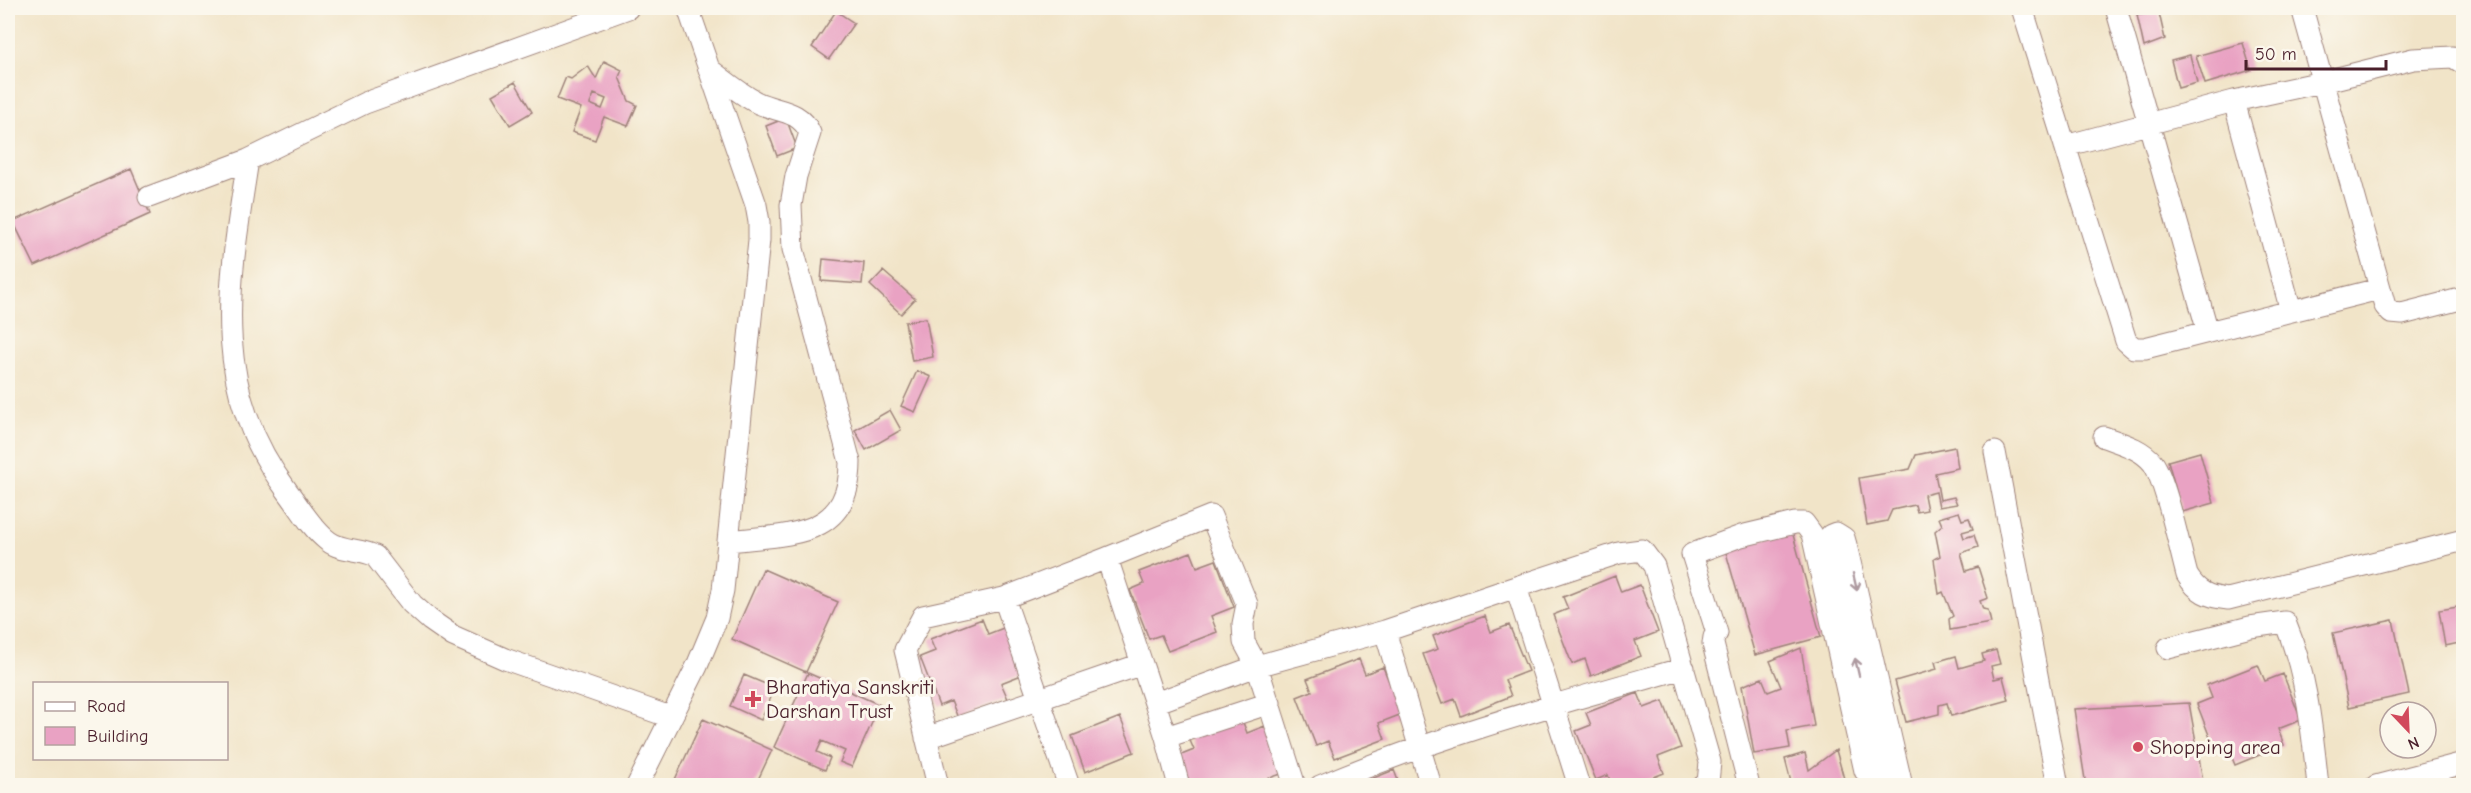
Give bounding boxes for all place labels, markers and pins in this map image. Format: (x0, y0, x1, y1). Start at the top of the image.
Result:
place label: Bharatiya Sanskriti Darshan Trust (766, 675, 934, 723)
marker: Bharatiya Sanskriti Darshan Trust (744, 690, 762, 708)
place label: Shopping area (2150, 735, 2281, 759)
marker: Shopping area (2131, 740, 2145, 754)

